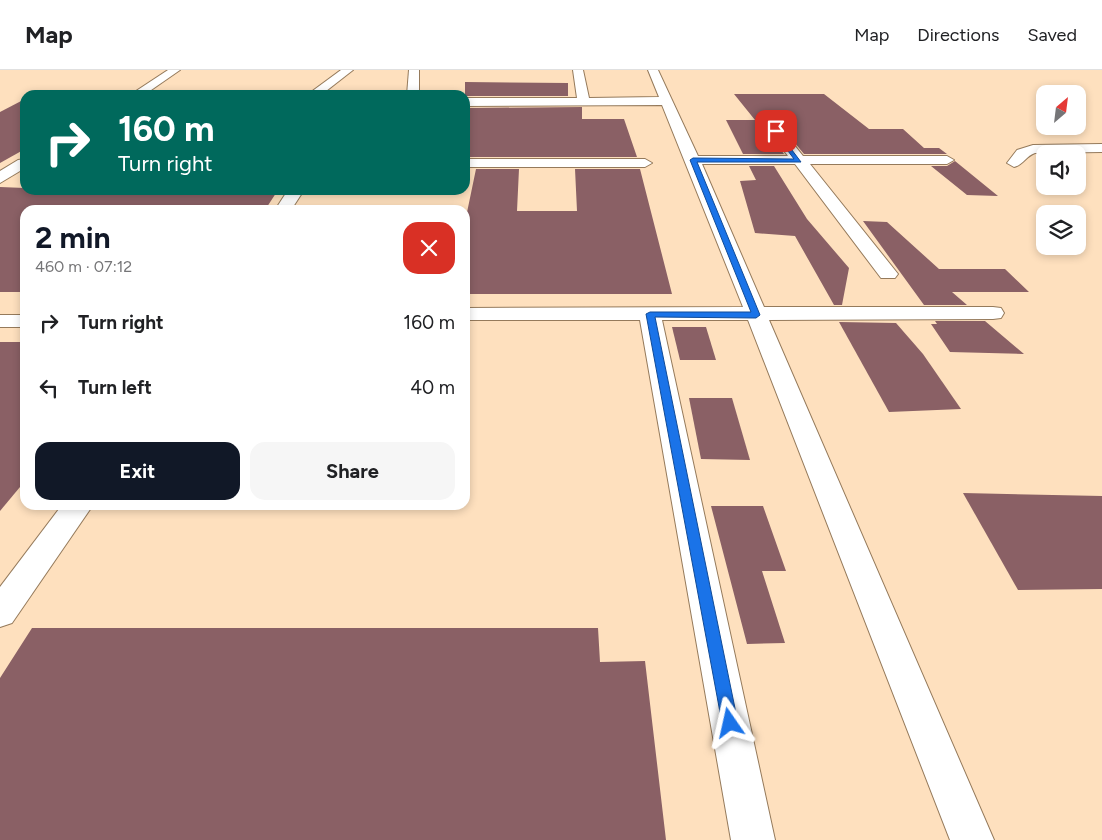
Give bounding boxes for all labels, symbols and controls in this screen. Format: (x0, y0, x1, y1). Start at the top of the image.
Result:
text: Map (25, 20, 73, 49)
text: Map (854, 24, 889, 46)
text: Directions (917, 24, 999, 46)
text: Saved (1027, 24, 1077, 46)
north arrow (1036, 85, 1086, 135)
map controls (1036, 85, 1086, 255)
text: 160 m (118, 108, 215, 150)
icon: right (35, 110, 100, 175)
pin (755, 110, 797, 152)
icon: arrive (762, 117, 790, 145)
button: sound (1036, 145, 1086, 195)
text: Turn right (118, 150, 213, 177)
button: layers (1036, 205, 1086, 255)
text: 2 min (35, 219, 111, 256)
button: close (403, 222, 455, 274)
text: 460 m · 07:12 (35, 257, 132, 276)
icon: right (35, 309, 63, 337)
text: Turn right (78, 311, 164, 334)
text: 160 m (403, 311, 455, 334)
icon: left (35, 374, 63, 402)
text: Turn left (78, 376, 152, 399)
text: 40 m (410, 376, 455, 399)
button: Exit (35, 442, 240, 500)
button: Share (250, 442, 455, 500)
position arrow (703, 696, 755, 748)

